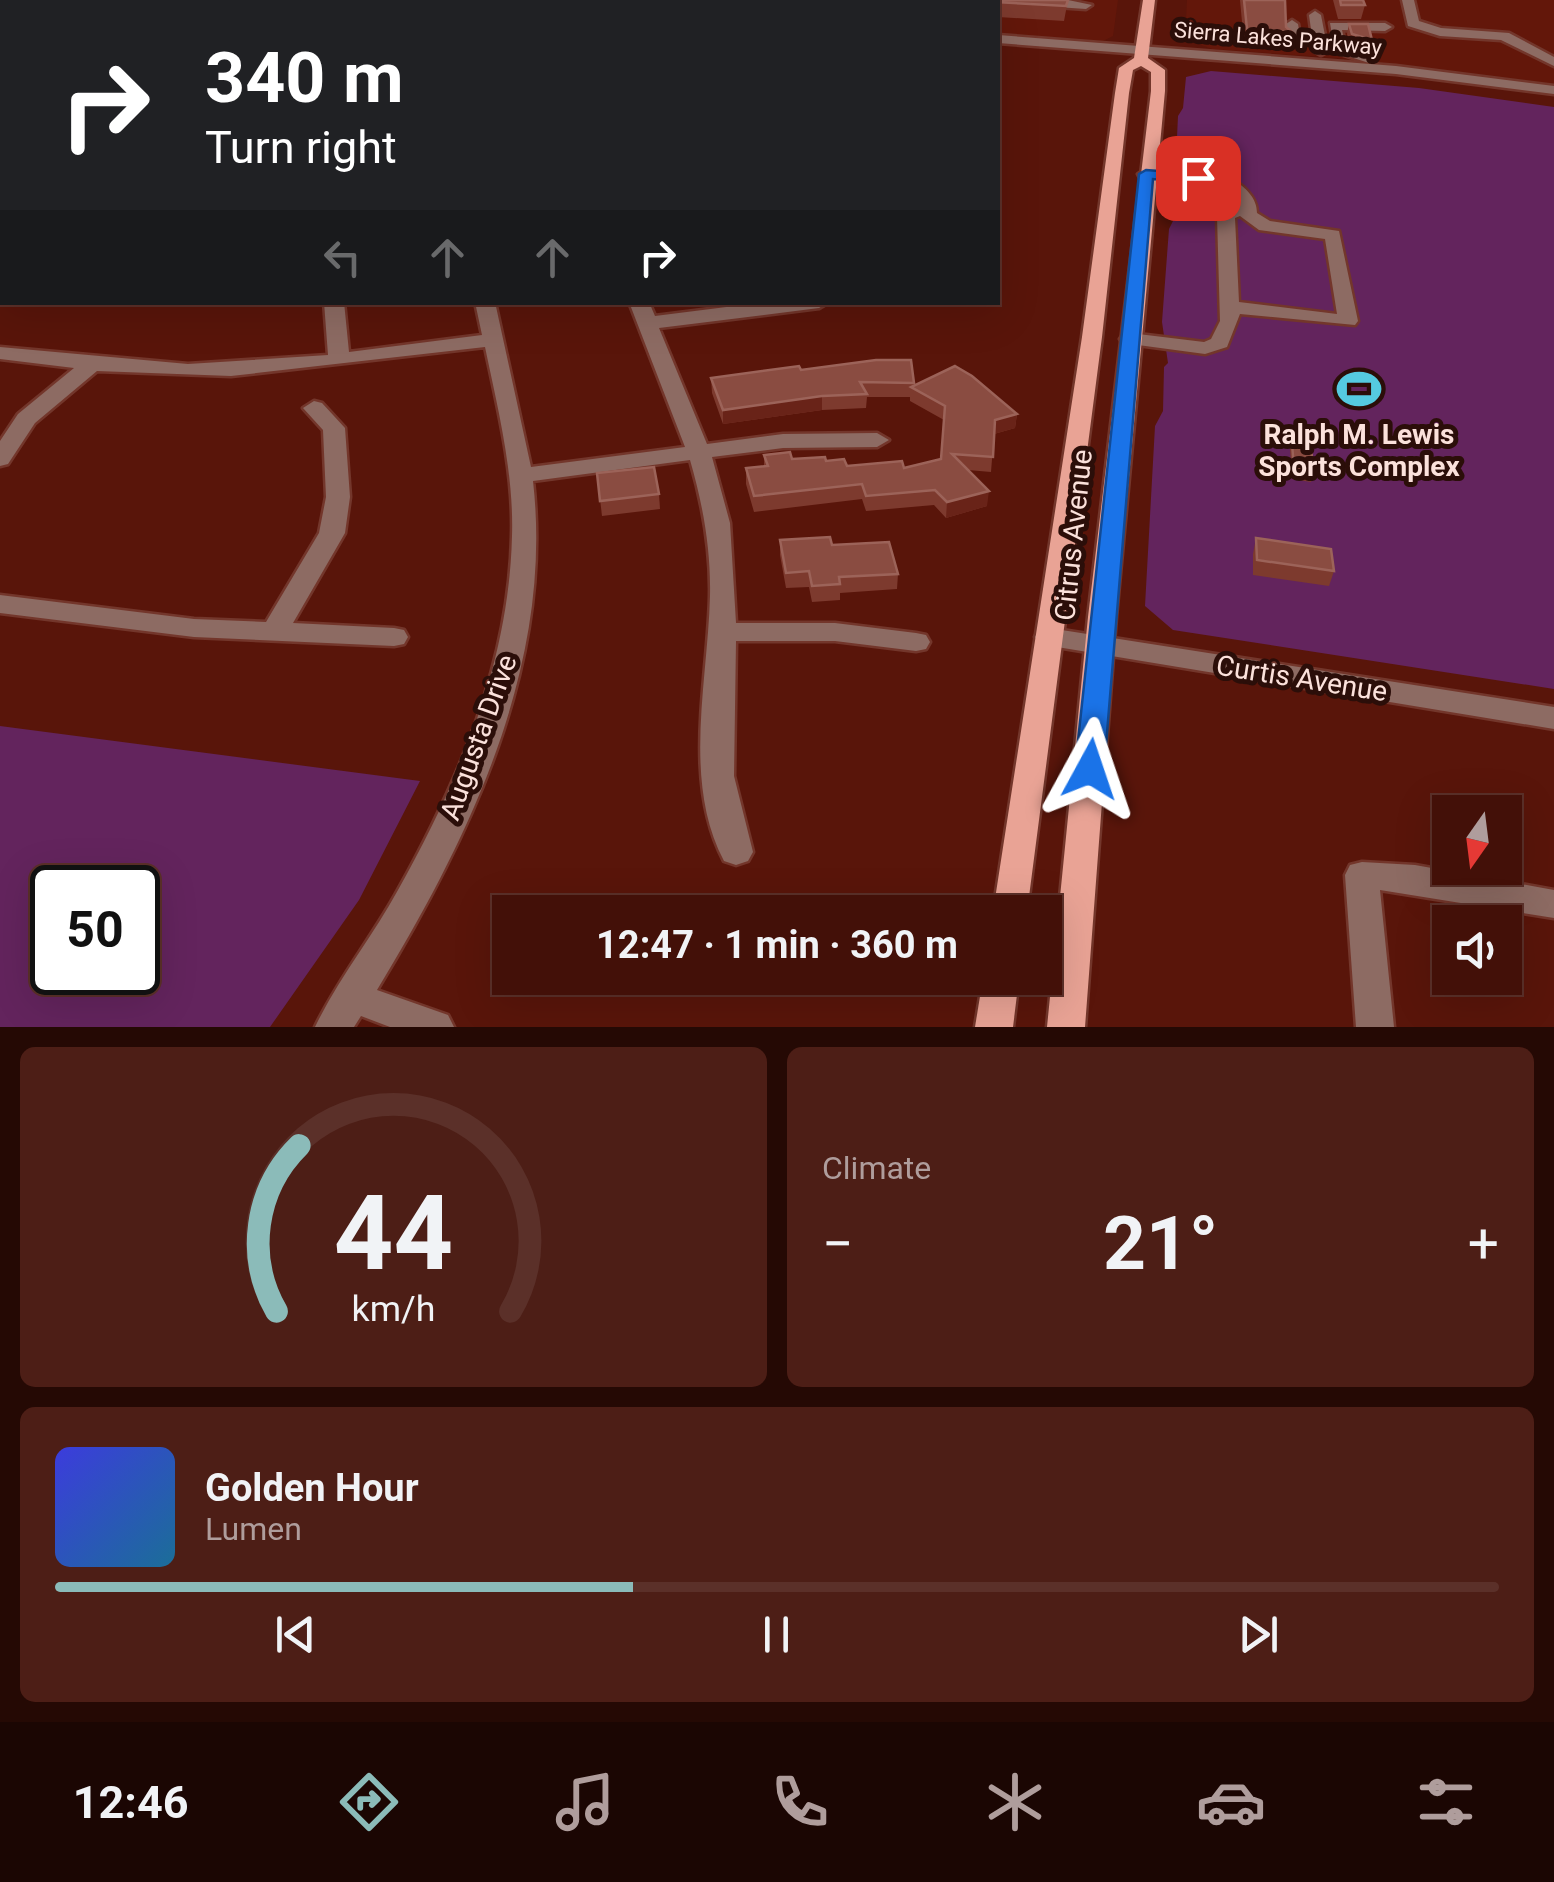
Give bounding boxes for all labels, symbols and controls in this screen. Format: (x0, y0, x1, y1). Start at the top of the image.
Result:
street label: Sierra Lakes Parkway (1173, 17, 1383, 60)
text: 340 m (205, 37, 404, 119)
icon: right (40, 40, 170, 170)
text: Turn right (205, 121, 397, 174)
pin (1156, 136, 1241, 221)
icon: arrive (1171, 151, 1226, 206)
icon: left (315, 230, 370, 285)
icon: ahead (420, 230, 475, 285)
icon: ahead (525, 230, 580, 285)
icon: right (630, 230, 685, 285)
sports icon: Ralph M. Lewis Sports Complex (1335, 365, 1383, 413)
place label: Ralph M. Lewis Sports Complex (1258, 418, 1460, 483)
street label: Citrus Avenue (1048, 448, 1099, 622)
street label: Curtis Avenue (1214, 649, 1390, 708)
street label: Augusta Drive (433, 650, 524, 824)
position arrow (1038, 717, 1142, 821)
north arrow (1432, 795, 1522, 885)
map controls (1432, 795, 1522, 995)
speed limit sign: 50 (30, 865, 160, 995)
button: sound (1432, 905, 1522, 995)
text: 12:47 · 1 min · 360 m (596, 923, 958, 967)
text: Climate (822, 1149, 931, 1187)
text: 44 (334, 1173, 453, 1294)
text: 21° (1103, 1199, 1218, 1287)
text: − (822, 1212, 853, 1276)
text: + (1468, 1212, 1499, 1276)
text: km/h (352, 1288, 435, 1330)
text: Golden Hour (205, 1466, 419, 1510)
text: Lumen (205, 1510, 302, 1548)
icon: previous (268, 1607, 323, 1662)
icon: pause (749, 1607, 804, 1662)
icon: next (1231, 1607, 1286, 1662)
icon: directions (334, 1767, 404, 1837)
icon: music (550, 1767, 620, 1837)
icon: phone (765, 1767, 835, 1837)
icon: climate (980, 1767, 1050, 1837)
icon: car (1196, 1767, 1266, 1837)
icon: filters (1411, 1767, 1481, 1837)
text: 12:46 (73, 1776, 189, 1829)

